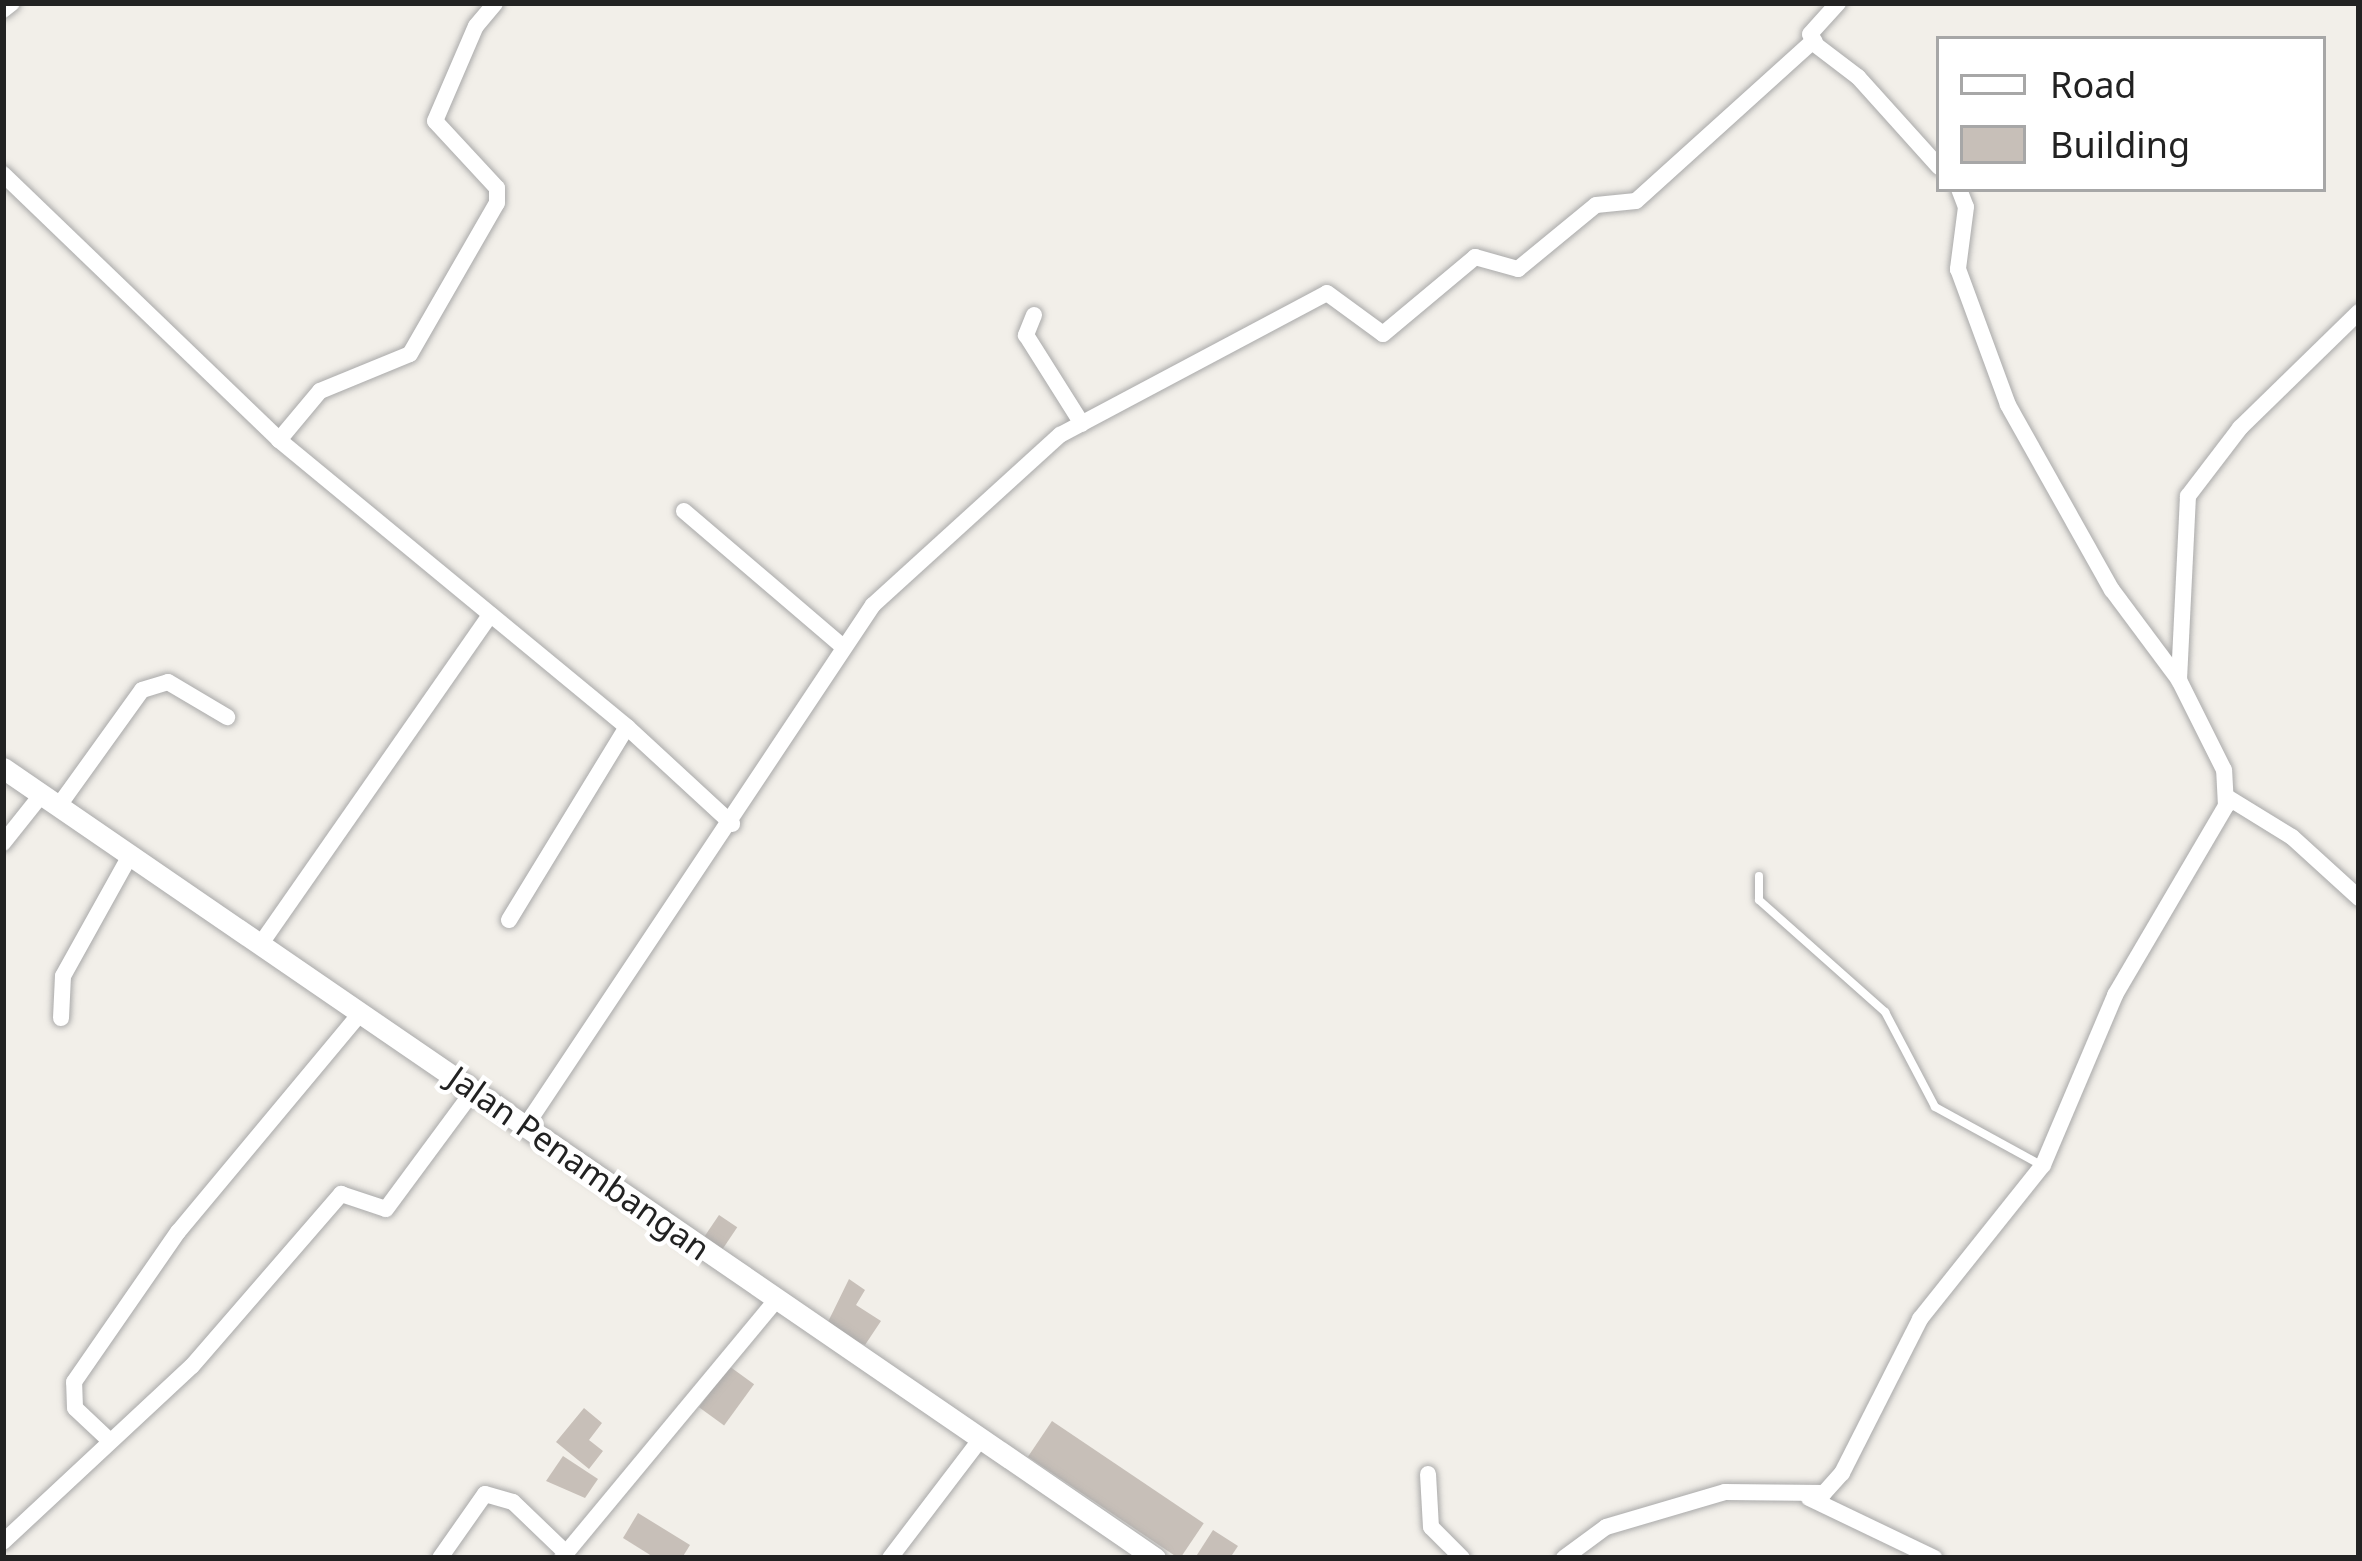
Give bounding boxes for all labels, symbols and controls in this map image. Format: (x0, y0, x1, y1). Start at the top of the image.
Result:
legend (1936, 36, 2326, 192)
text: Road (2050, 60, 2137, 109)
text: Building (2050, 120, 2190, 169)
street label: Jalan Penambangan (441, 1058, 717, 1268)

